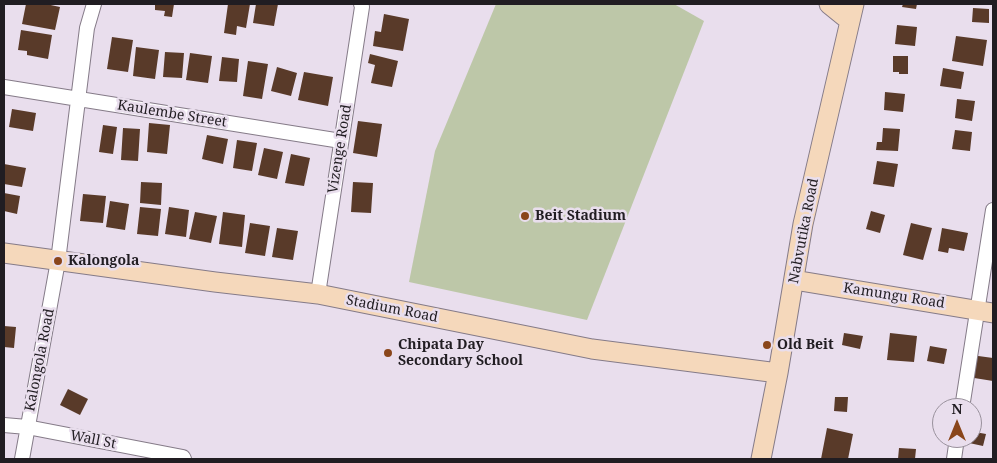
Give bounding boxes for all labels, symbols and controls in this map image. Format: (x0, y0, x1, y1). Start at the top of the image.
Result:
street label: Kaulembe Street (116, 97, 228, 131)
street label: Vizenge Road (325, 103, 355, 195)
street label: Nabvutika Road (786, 177, 822, 285)
place label: Beit Stadium (535, 208, 626, 224)
marker: Beit Stadium (519, 210, 531, 222)
place label: Kalongola (68, 253, 139, 269)
marker: Kalongola (52, 255, 64, 267)
street label: Kamungu Road (842, 280, 946, 312)
street label: Stadium Road (345, 292, 439, 326)
street label: Kalongola Road (22, 307, 58, 413)
place label: Chipata Day Secondary School (398, 337, 523, 370)
place label: Old Beit (777, 337, 834, 353)
marker: Old Beit (761, 339, 773, 351)
marker: Chipata Day Secondary School (382, 347, 394, 359)
north arrow (932, 398, 982, 448)
text: N (951, 399, 963, 418)
street label: Wall St (69, 427, 117, 453)

